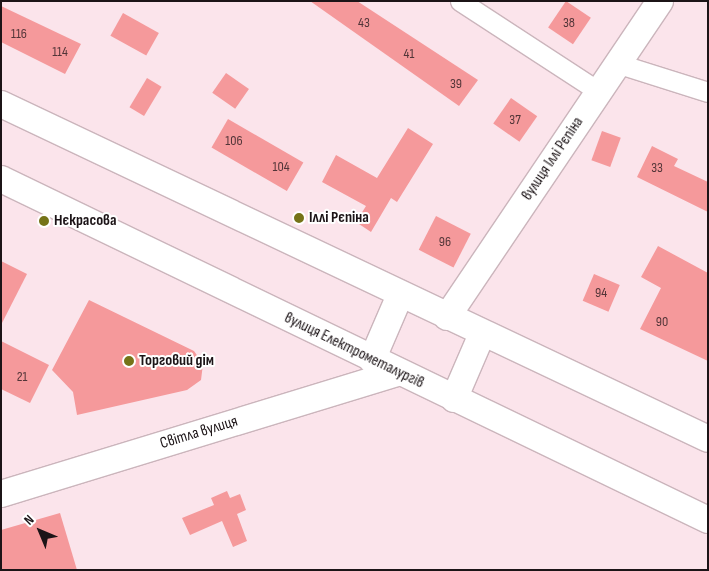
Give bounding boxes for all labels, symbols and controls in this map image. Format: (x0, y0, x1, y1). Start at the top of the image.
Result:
house number: 43 (358, 15, 370, 31)
house number: 38 (563, 15, 575, 31)
house number: 116 (11, 26, 27, 42)
house number: 114 (52, 44, 68, 60)
house number: 41 (404, 46, 414, 62)
house number: 39 (450, 76, 462, 92)
house number: 37 (509, 112, 521, 128)
street label: вулиця Іллі Рєпіна (518, 114, 588, 204)
house number: 106 (225, 133, 243, 149)
house number: 104 (273, 159, 289, 175)
house number: 33 (651, 160, 663, 176)
place label: Іллі Рєпіна (309, 208, 369, 228)
place label: Нєкрасова (54, 211, 117, 231)
marker: Іллі Рєпіна (293, 212, 305, 224)
marker: Нєкрасова (38, 215, 50, 227)
house number: 96 (439, 234, 451, 250)
house number: 94 (595, 285, 607, 301)
street label: вулиця Електрометалургів (281, 309, 427, 393)
house number: 90 (656, 314, 668, 330)
place label: Торговий дім (139, 351, 214, 371)
marker: Торговий дім (123, 355, 135, 367)
house number: 21 (17, 369, 27, 385)
street label: Світла вулиця (158, 412, 240, 454)
north arrow (15, 506, 65, 556)
text: N (20, 511, 38, 529)

